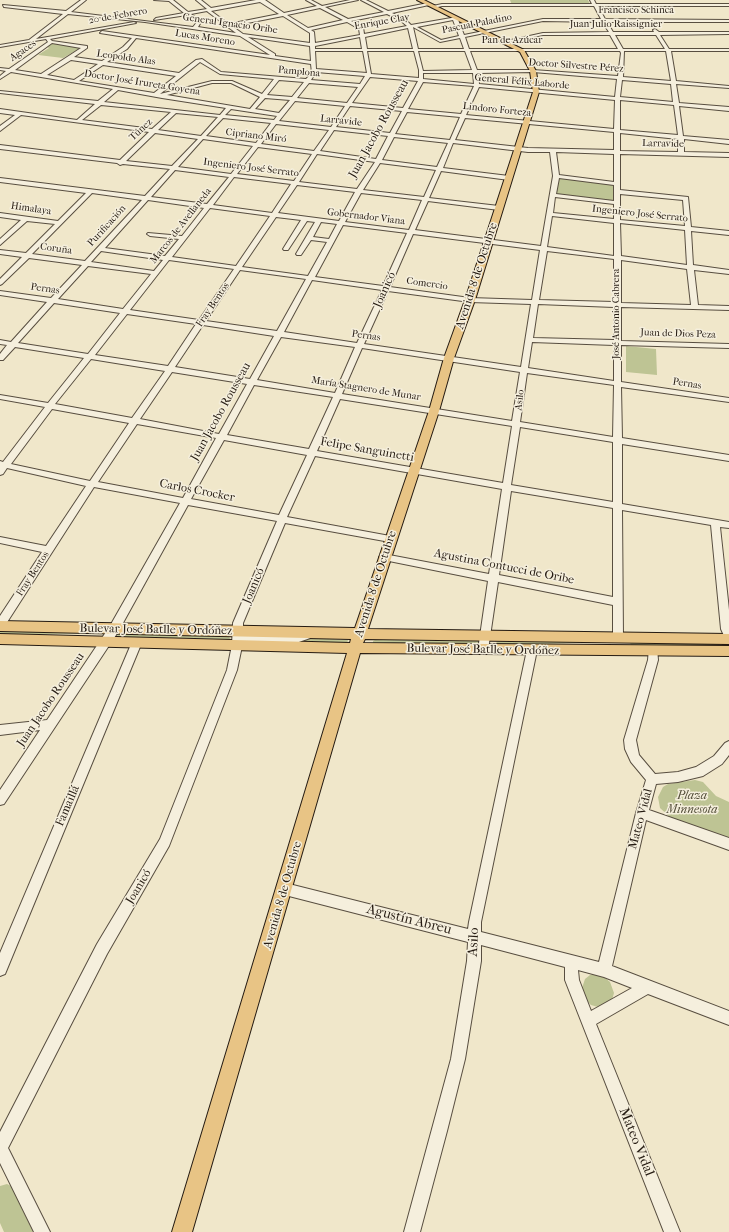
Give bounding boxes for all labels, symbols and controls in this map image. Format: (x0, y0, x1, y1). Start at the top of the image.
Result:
street label: 20 de Febrero (88, 5, 148, 27)
street label: Francisco Schinca (598, 5, 674, 17)
street label: General Ignacio Oribe (182, 11, 278, 37)
street label: Enrique Clay (353, 11, 411, 33)
street label: Pascual Paladino (441, 11, 513, 37)
street label: Juan Julio Raissignier (570, 19, 662, 31)
street label: Lucas Moreno (174, 27, 236, 49)
street label: Pan de Azúcar (482, 35, 542, 47)
street label: Agaces (7, 38, 39, 64)
street label: Leopoldo Alas (96, 48, 156, 68)
street label: Doctor Silvestre Pérez (528, 57, 624, 75)
street label: Pamplona (277, 64, 321, 80)
street label: Doctor José Irureta Goyena (83, 68, 201, 98)
street label: General Félix Laborde (474, 72, 570, 92)
street label: Juan Jacobo Rousseau (346, 77, 412, 181)
street label: Lindoro Forteza (462, 100, 532, 120)
street label: Larravide (320, 113, 362, 129)
street label: Túnez (127, 116, 155, 144)
street label: Cipriano Miró (225, 126, 287, 146)
street label: Larravide (642, 138, 684, 150)
street label: Ingeniero José Serrato (202, 156, 300, 180)
street label: Marcos de Avellaneda (148, 186, 214, 266)
street label: Himalaya (10, 200, 52, 218)
street label: Purificación (85, 203, 129, 249)
street label: Ingeniero José Serrato (591, 203, 689, 225)
street label: Gobernador Viana (326, 206, 406, 228)
street label: Avenida 8 de Octubre (453, 221, 501, 331)
street label: Coruña (39, 241, 73, 257)
street label: José Antonio Cabrera (611, 269, 623, 359)
street label: Joanicó (371, 270, 399, 310)
street label: Comercio (406, 275, 448, 293)
street label: Fray Bentos (194, 280, 232, 330)
street label: Pernas (30, 281, 60, 297)
street label: Juan de Dios Peza (640, 327, 716, 341)
street label: Pernas (351, 328, 381, 344)
street label: Juan Jacobo Rousseau (188, 360, 254, 464)
street label: María Stagnero de Munar (310, 374, 422, 404)
street label: Pernas (672, 376, 702, 392)
street label: Asilo (513, 389, 527, 411)
street label: Felipe Sanguinetti (319, 435, 415, 465)
street label: Carlos Crocker (158, 477, 236, 505)
street label: Avenida 8 de Octubre (352, 529, 400, 639)
street label: Agustina Contucci de Oribe (433, 546, 575, 588)
street label: Fray Bentos (14, 549, 52, 599)
street label: Joanicó (240, 566, 268, 606)
street label: Bulevar José Batlle y Ordóñez (79, 621, 233, 639)
street label: Bulevar José Batlle y Ordóñez (406, 641, 560, 659)
street label: Juan Jacobo Rousseau (14, 650, 88, 750)
street label: Famaillá (53, 783, 83, 829)
street label: Mateo Vidal (626, 787, 656, 851)
park label: Plaza Minnesota (667, 789, 717, 817)
street label: Avenida 8 de Octubre (261, 840, 305, 950)
street label: Joanicó (123, 867, 155, 907)
street label: Agustín Abreu (365, 901, 453, 939)
street label: Asilo (465, 927, 483, 957)
street label: Mateo Vidal (615, 1105, 657, 1179)

